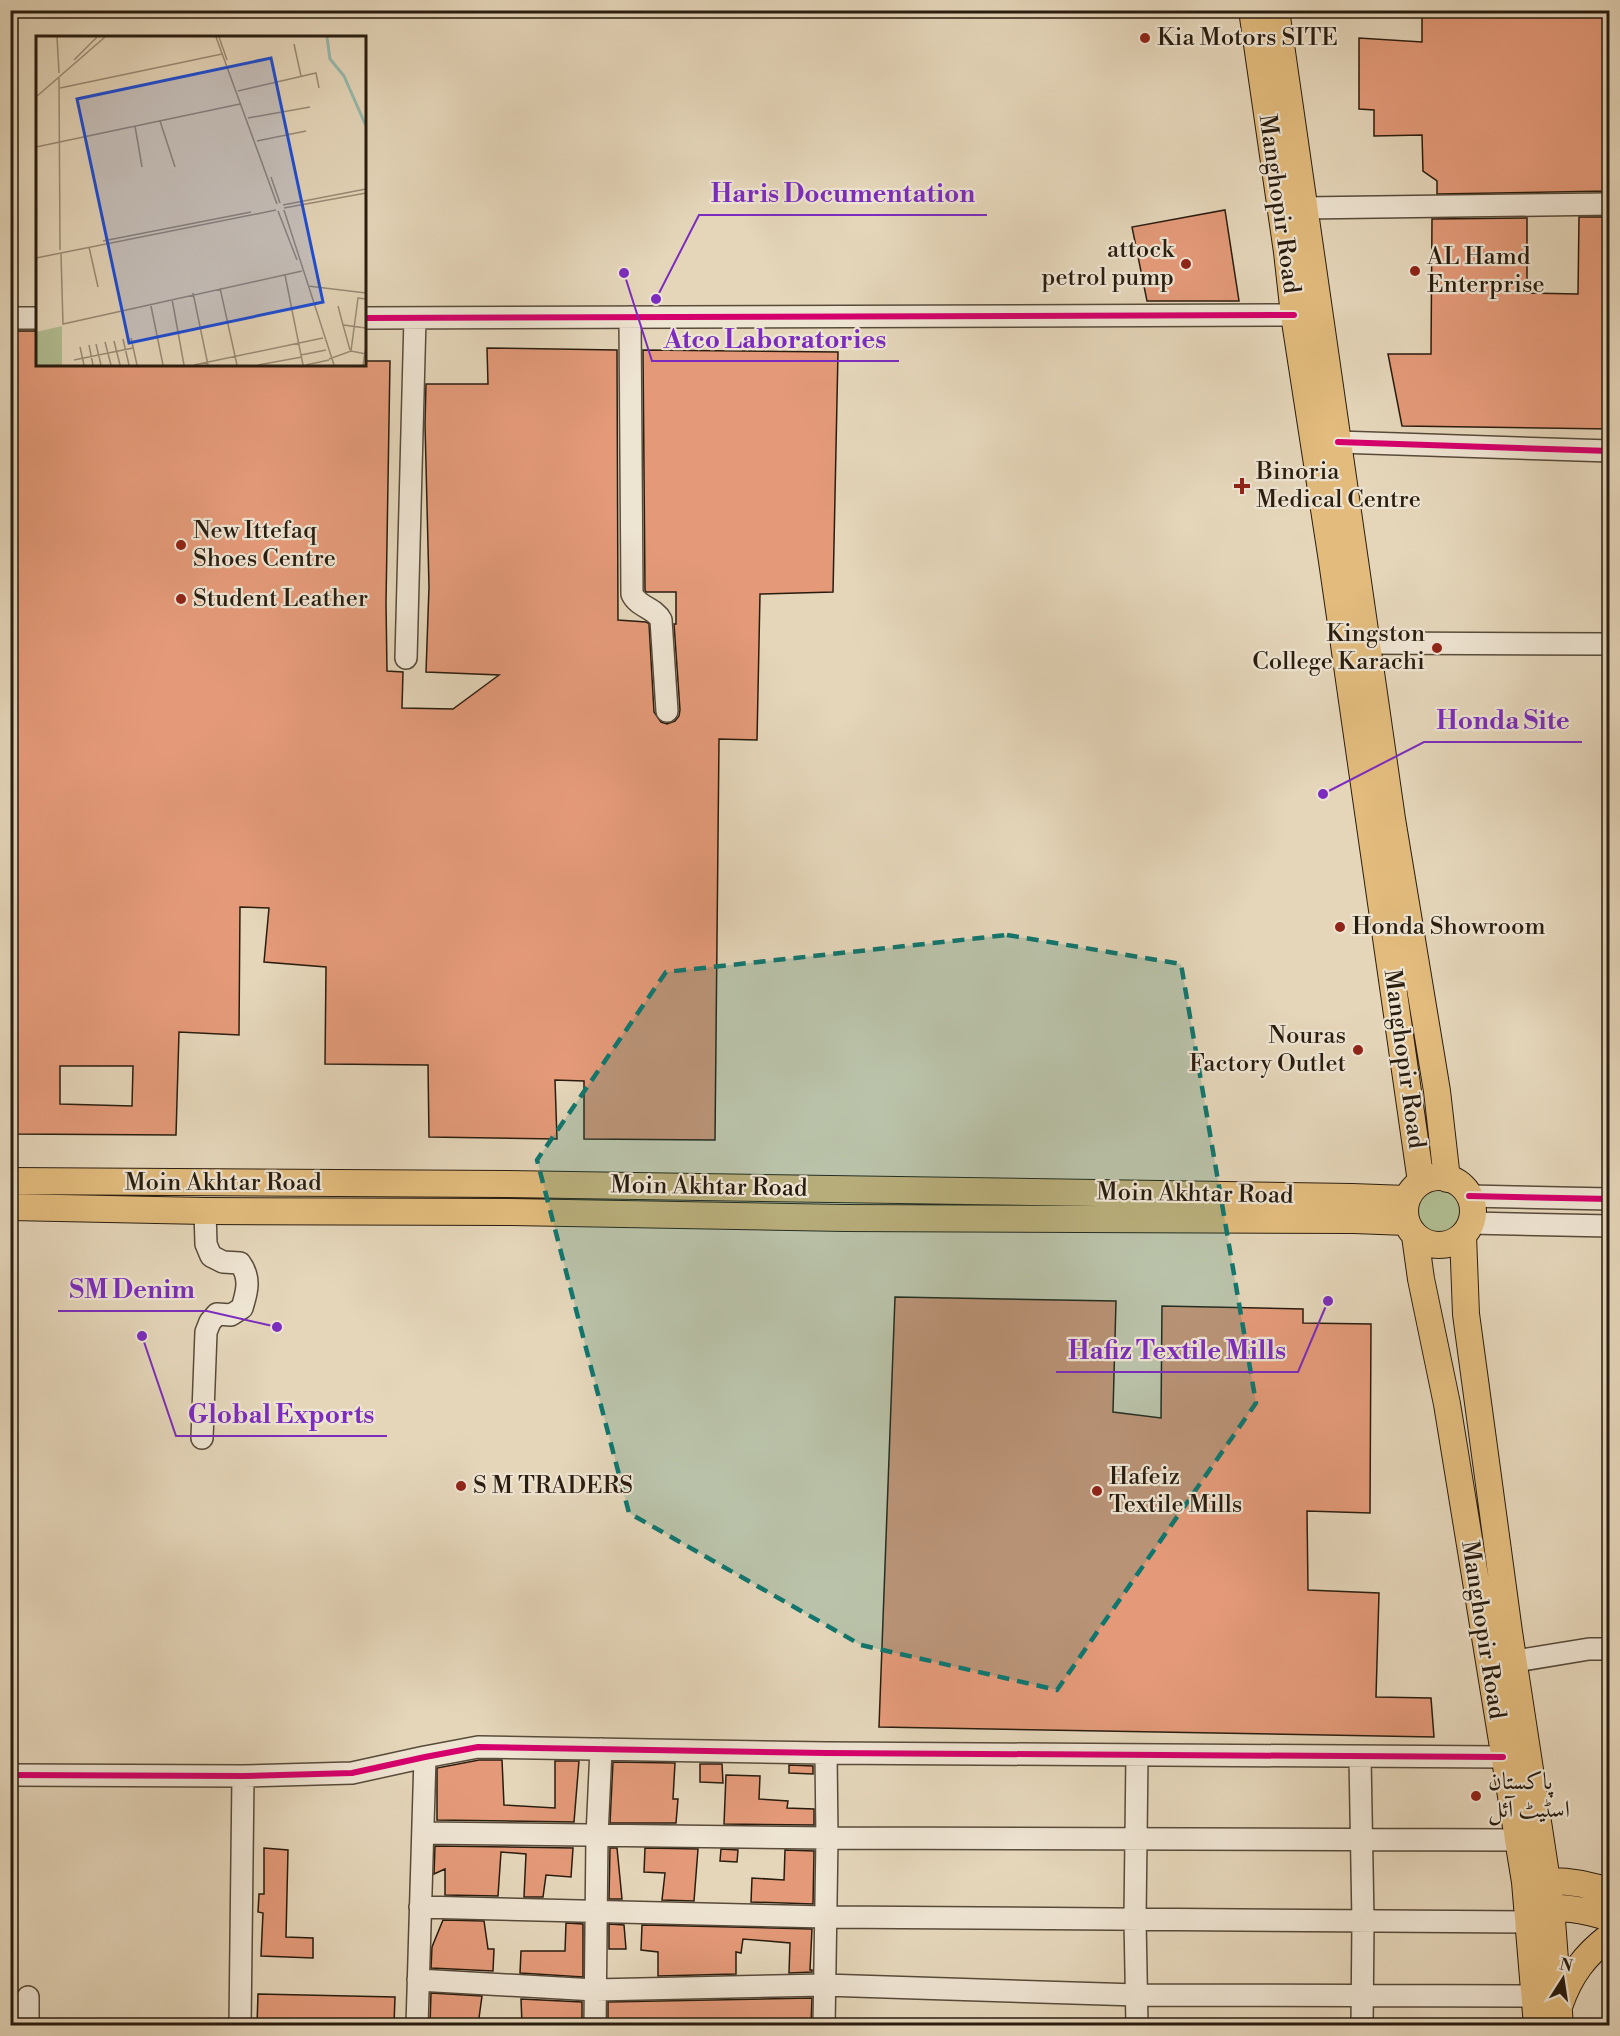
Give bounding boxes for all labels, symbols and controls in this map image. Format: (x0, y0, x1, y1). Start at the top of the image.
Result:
place label: Kia Motors SITE (1157, 23, 1338, 53)
marker: Kia Motors SITE (1138, 31, 1152, 45)
inset map (36, 36, 366, 366)
street label: Manghopir Road (1252, 112, 1306, 296)
callout: Haris Documentation (699, 171, 987, 215)
text: Haris Documentation (711, 178, 975, 210)
place label: attock petrol pump (1042, 235, 1175, 293)
place label: AL Hamd Enterprise (1426, 242, 1545, 300)
marker: attock petrol pump (1179, 257, 1193, 271)
marker: AL Hamd Enterprise (1408, 264, 1422, 278)
callout: Atco Laboratories (652, 317, 899, 361)
text: Atco Laboratories (663, 324, 886, 356)
place label: Binoria Medical Centre (1255, 457, 1421, 515)
marker: Binoria Medical Centre (1233, 477, 1251, 495)
place label: New Ittefaq Shoes Centre (193, 516, 336, 574)
marker: New Ittefaq Shoes Centre (174, 538, 188, 552)
place label: Student Leather (193, 584, 368, 614)
marker: Student Leather (174, 592, 188, 606)
place label: Kingston College Karachi (1252, 619, 1425, 677)
marker: Kingston College Karachi (1430, 641, 1444, 655)
callout: Honda Site (1424, 698, 1582, 742)
text: Honda Site (1436, 705, 1570, 737)
place label: Honda Showroom (1352, 912, 1545, 942)
marker: Honda Showroom (1333, 920, 1347, 934)
street label: Manghopir Road (1377, 967, 1431, 1151)
place label: Nouras Factory Outlet (1189, 1021, 1346, 1079)
marker: Nouras Factory Outlet (1351, 1043, 1365, 1057)
street label: Moin Akhtar Road (124, 1168, 322, 1198)
street label: Moin Akhtar Road (610, 1170, 808, 1204)
street label: Moin Akhtar Road (1096, 1177, 1294, 1211)
callout: SM Denim (58, 1267, 207, 1311)
text: SM Denim (69, 1274, 195, 1306)
callout: Hafiz Textile Mills (1056, 1328, 1298, 1372)
text: Hafiz Textile Mills (1068, 1335, 1286, 1367)
callout: Global Exports (176, 1392, 387, 1436)
text: Global Exports (188, 1399, 374, 1431)
place label: Hafeiz Textile Mills (1109, 1462, 1242, 1520)
place label: S M TRADERS (473, 1471, 633, 1501)
marker: S M TRADERS (454, 1479, 468, 1493)
marker: Hafeiz Textile Mills (1090, 1484, 1104, 1498)
street label: Manghopir Road (1454, 1538, 1512, 1722)
place label: پاکستان اسٹیٹ آئل (1488, 1767, 1570, 1826)
marker: پاکستان اسٹیٹ آئل (1469, 1789, 1483, 1803)
north arrow (1533, 1949, 1593, 2009)
text: N (1558, 1954, 1575, 1976)

